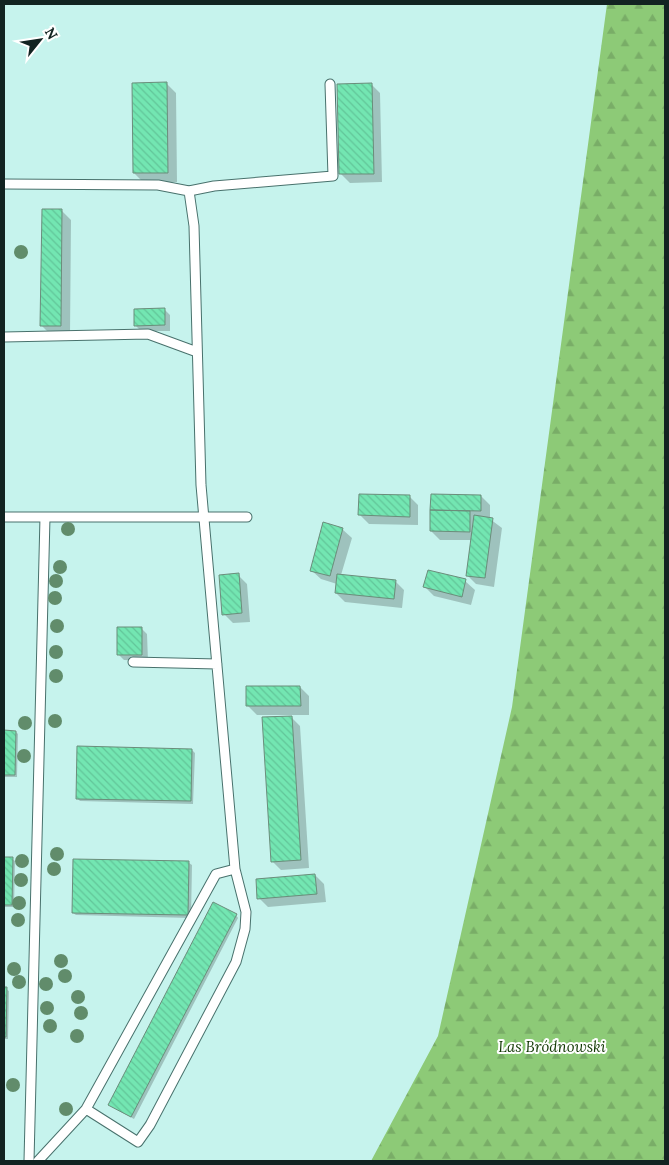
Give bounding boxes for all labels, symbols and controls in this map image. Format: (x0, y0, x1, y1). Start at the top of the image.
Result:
north arrow (15, 15, 65, 65)
text: N (41, 24, 62, 43)
park label: Las Bródnowski (498, 1037, 606, 1056)

